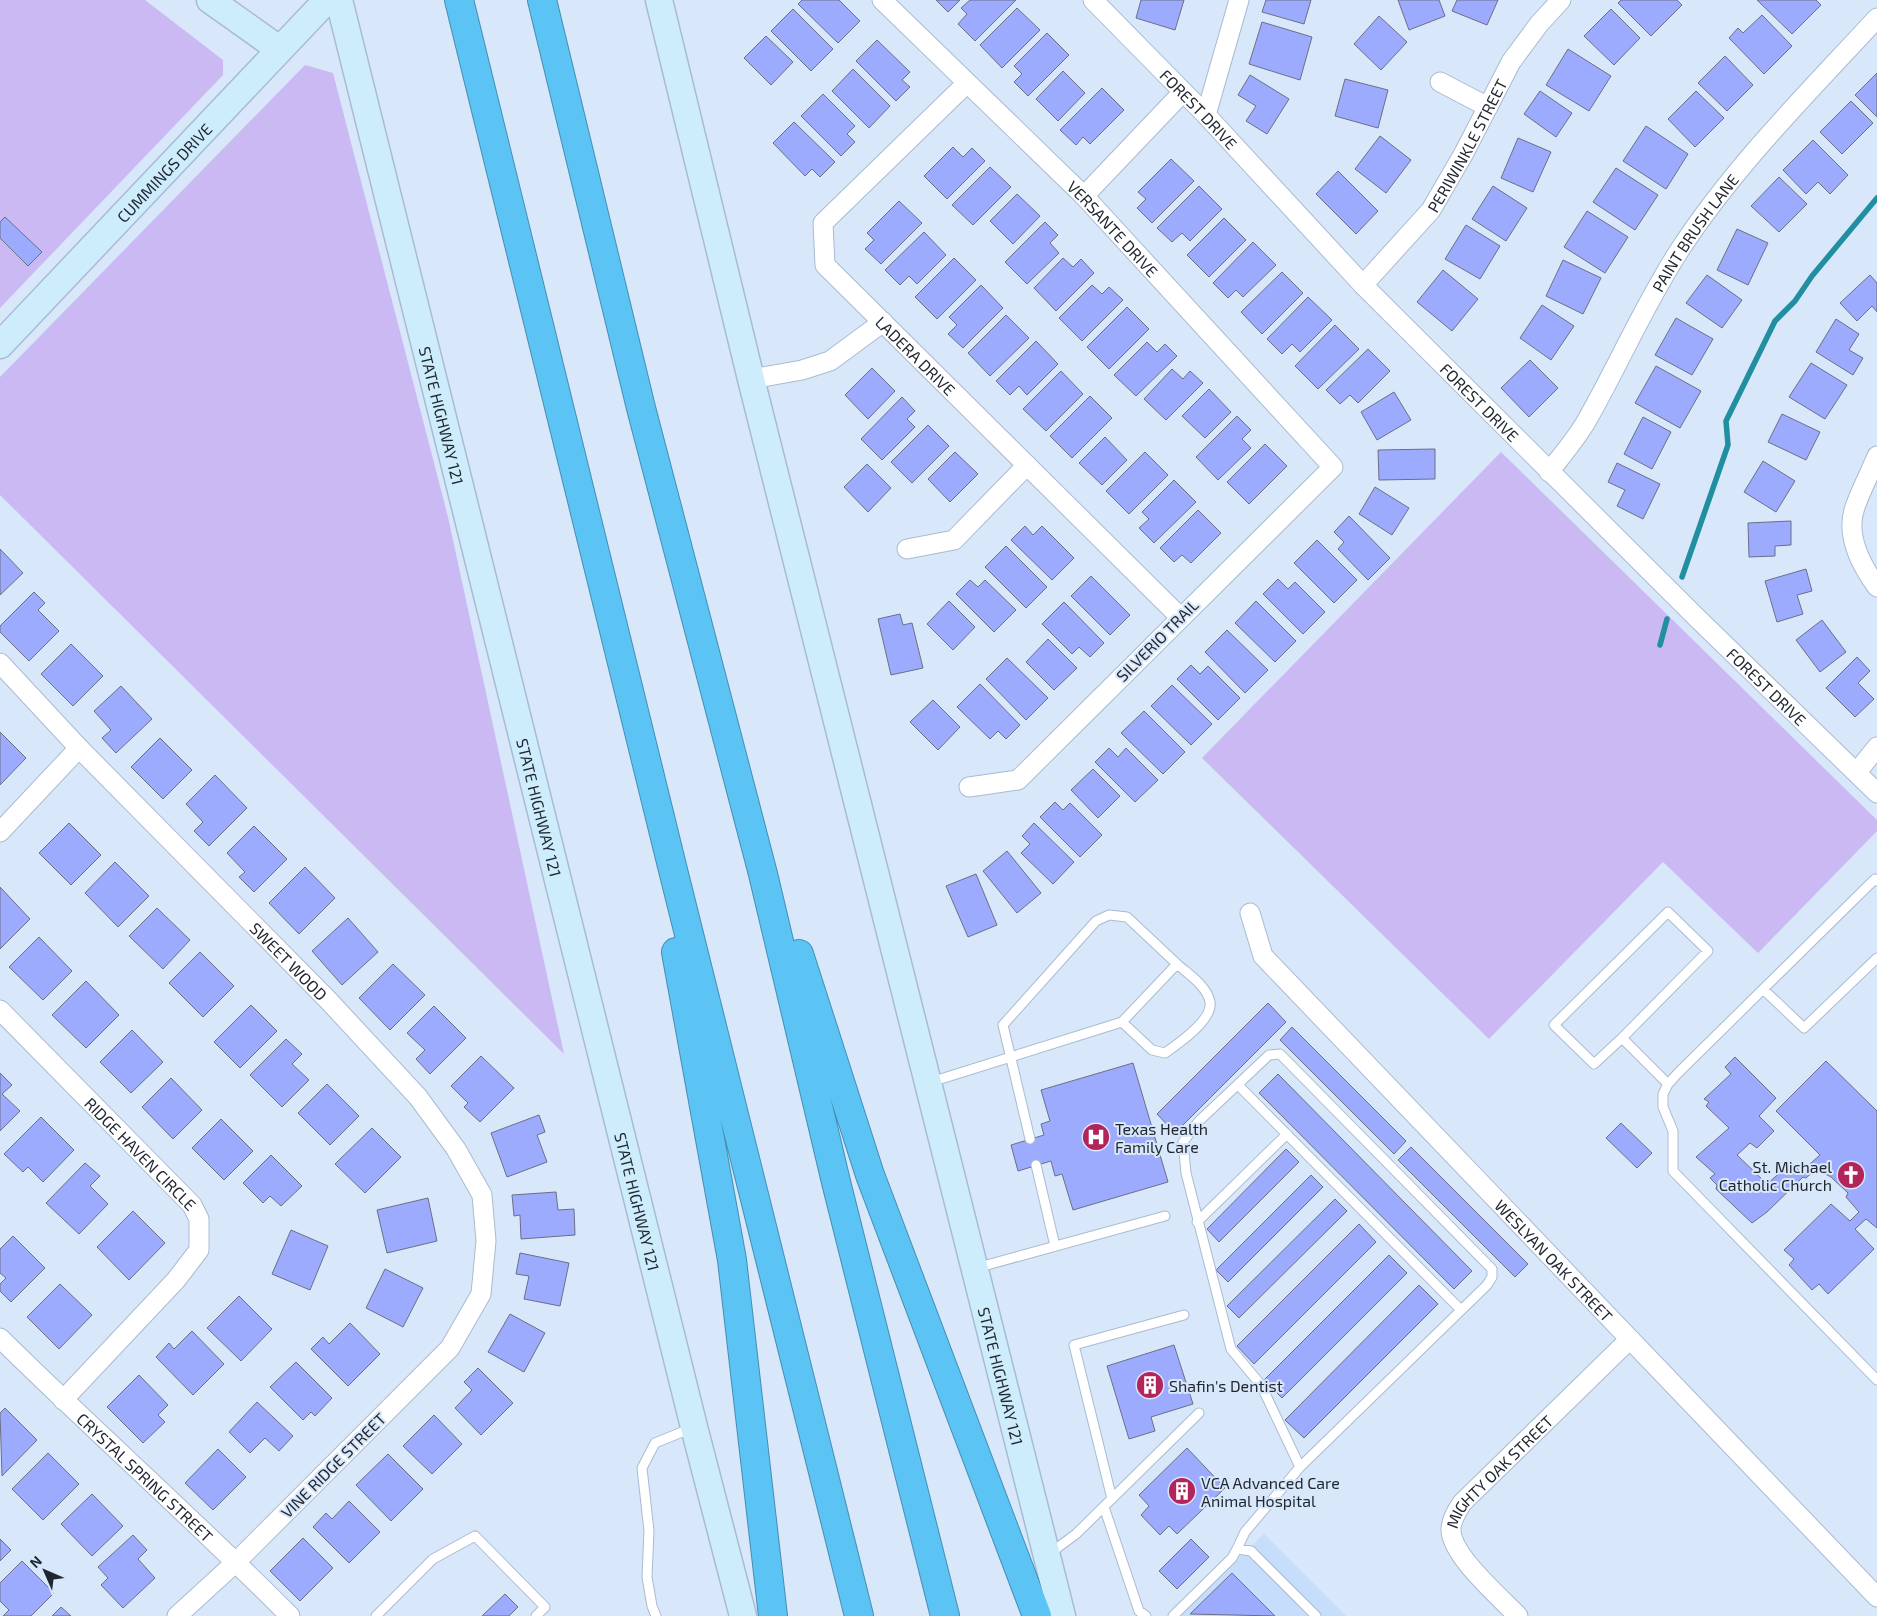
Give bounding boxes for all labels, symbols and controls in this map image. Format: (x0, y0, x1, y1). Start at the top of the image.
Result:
street label: FOREST DRIVE (1157, 65, 1242, 153)
street label: PERIWINKLE STREET (1422, 76, 1510, 215)
street label: CUMMINGS DRIVE (112, 119, 215, 226)
street label: PAINT BRUSH LANE (1647, 170, 1742, 295)
street label: VERSANTE DRIVE (1064, 176, 1162, 280)
street label: LADERA DRIVE (872, 312, 960, 399)
street label: STATE HIGHWAY 121 (416, 344, 469, 486)
street label: FOREST DRIVE (1437, 359, 1523, 445)
street label: SILVERIO TRAIL (1112, 595, 1202, 685)
street label: FOREST DRIVE (1724, 643, 1811, 729)
street label: STATE HIGHWAY 121 (514, 736, 566, 878)
street label: SWEET WOOD (247, 918, 332, 1003)
street label: RIDGE HAVEN CIRCLE (81, 1093, 201, 1214)
place label: Texas Health Family Care (1115, 1119, 1208, 1156)
hospital icon: Texas Health Family Care (1081, 1122, 1111, 1152)
street label: STATE HIGHWAY 121 (612, 1130, 664, 1272)
place label: St. Michael Catholic Church (1719, 1157, 1832, 1194)
church icon: St. Michael Catholic Church (1836, 1160, 1866, 1190)
street label: WESLYAN OAK STREET (1491, 1195, 1617, 1325)
street label: STATE HIGHWAY 121 (975, 1305, 1028, 1447)
building icon: Shafin's Dentist (1135, 1370, 1165, 1400)
place label: Shafin's Dentist (1169, 1376, 1283, 1395)
street label: CRYSTAL SPRING STREET (74, 1408, 217, 1545)
street label: VINE RIDGE STREET (277, 1409, 389, 1521)
street label: MIGHTY OAK STREET (1441, 1411, 1556, 1530)
place label: VCA Advanced Care Animal Hospital (1201, 1473, 1340, 1510)
building icon: VCA Advanced Care Animal Hospital (1167, 1476, 1197, 1506)
north arrow (20, 1546, 70, 1596)
text: N (26, 1552, 45, 1571)

